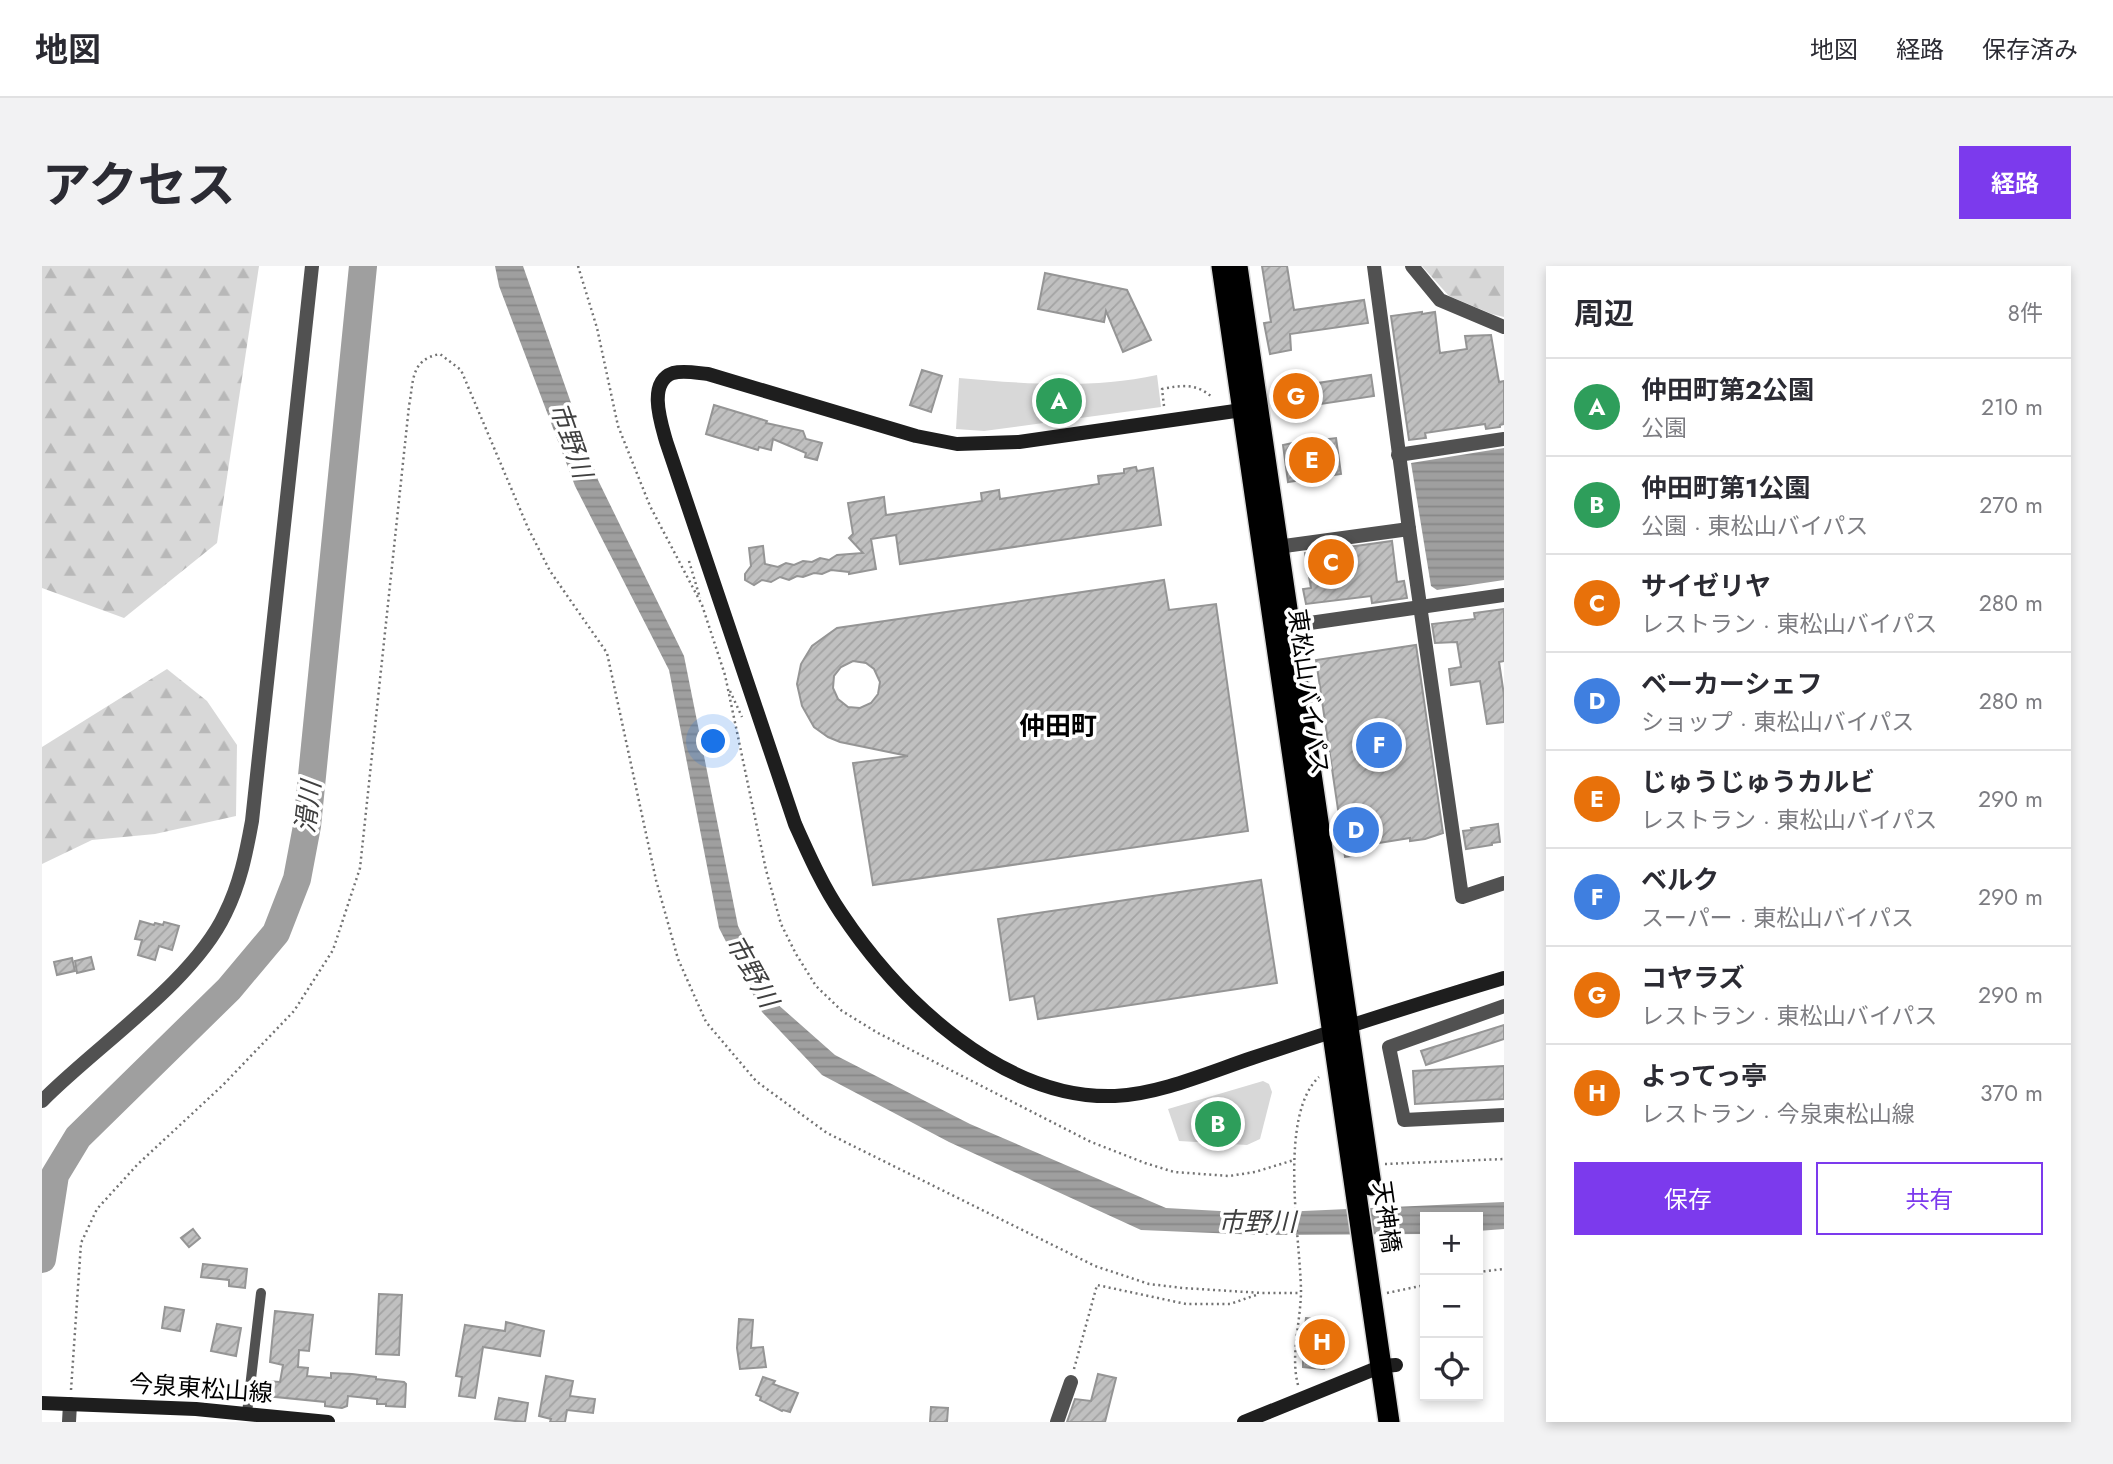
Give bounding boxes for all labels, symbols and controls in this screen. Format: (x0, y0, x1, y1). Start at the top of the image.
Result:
text: 地図 (35, 26, 101, 73)
text: 地図 (1810, 32, 1858, 67)
text: 経路 (1896, 32, 1944, 67)
text: 保存済み (1982, 32, 2078, 67)
button: 経路 (1959, 146, 2071, 219)
text: アクセス (42, 150, 236, 220)
text: 周辺 (1574, 292, 1634, 335)
text: 8件 (2007, 296, 2043, 330)
pin: G (1273, 370, 1319, 422)
text: 仲田町第2公園 (1641, 371, 1814, 409)
pin: A (1036, 375, 1082, 427)
text: A (1589, 390, 1605, 424)
text: 210 m (1981, 390, 2043, 424)
water label: 市野川 (540, 397, 603, 486)
text: 公園 (1641, 411, 1687, 445)
pin: E (1289, 434, 1335, 486)
text: 仲田町第1公園 (1641, 469, 1810, 507)
text: B (1589, 488, 1605, 522)
text: 270 m (1979, 488, 2043, 522)
text: 公園 · 東松山バイパス (1641, 509, 1868, 543)
pin: C (1308, 536, 1354, 588)
text: サイゼリヤ (1641, 567, 1771, 605)
text: C (1589, 586, 1605, 620)
text: 280 m (1979, 586, 2043, 620)
street label: 東松山バイパス (1280, 607, 1338, 777)
text: レストラン · 東松山バイパス (1641, 607, 1937, 641)
text: ベーカーシェフ (1641, 665, 1822, 703)
text: D (1589, 684, 1605, 718)
text: 280 m (1979, 684, 2043, 718)
text: ショップ · 東松山バイパス (1641, 705, 1914, 739)
district label: 仲田町 (1019, 707, 1097, 745)
pin: F (1356, 719, 1402, 771)
your location (696, 724, 730, 758)
text: じゅうじゅうカルビ (1641, 763, 1875, 801)
water label: 滑川 (286, 776, 330, 835)
text: E (1590, 782, 1604, 816)
text: 290 m (1978, 782, 2043, 816)
text: レストラン · 東松山バイパス (1641, 803, 1937, 837)
pin: D (1333, 804, 1379, 856)
text: ベルク (1641, 861, 1719, 899)
text: F (1591, 880, 1603, 914)
text: 290 m (1978, 880, 2043, 914)
text: スーパー · 東松山バイパス (1641, 901, 1914, 935)
water label: 市野川 (716, 928, 789, 1017)
text: コヤラズ (1641, 959, 1744, 997)
text: G (1588, 978, 1606, 1012)
text: 290 m (1978, 978, 2043, 1012)
text: レストラン · 東松山バイパス (1641, 999, 1937, 1033)
text: よってっ亭 (1641, 1057, 1767, 1095)
text: H (1588, 1076, 1606, 1110)
text: 370 m (1980, 1076, 2043, 1110)
text: レストラン · 今泉東松山線 (1641, 1097, 1915, 1131)
pin: B (1195, 1098, 1241, 1150)
button: 保存 (1574, 1162, 1802, 1235)
button: 共有 (1816, 1162, 2043, 1235)
street label: 天神橋 (1365, 1179, 1409, 1255)
water label: 市野川 (1218, 1203, 1299, 1241)
map controls (1420, 1212, 1483, 1401)
button: + (1420, 1212, 1483, 1275)
button: − (1420, 1275, 1483, 1338)
pin: H (1299, 1316, 1345, 1368)
button: locate (1420, 1338, 1483, 1401)
street label: 今泉東松山線 (128, 1366, 274, 1410)

